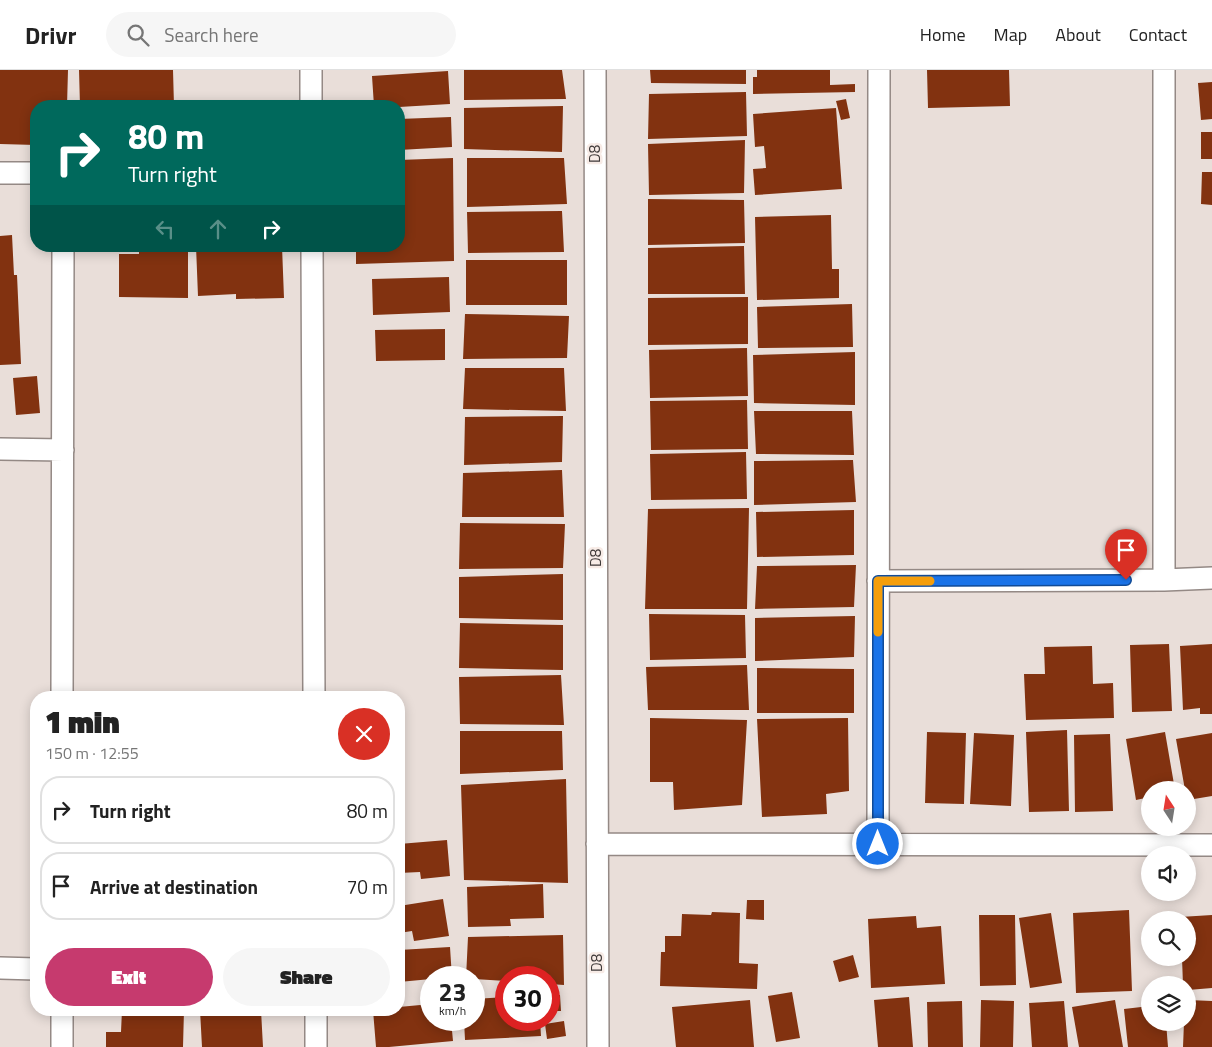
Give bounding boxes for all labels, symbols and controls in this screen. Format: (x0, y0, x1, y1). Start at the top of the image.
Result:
search box (106, 12, 456, 57)
text: Drivr (25, 17, 76, 53)
text: Search here (164, 20, 259, 49)
icon: search (124, 21, 152, 49)
text: Home (920, 21, 966, 48)
text: Map (994, 21, 1027, 48)
text: About (1055, 21, 1101, 48)
text: Contact (1129, 21, 1187, 48)
text: 80 m (128, 109, 204, 163)
icon: right (45, 120, 110, 185)
street label: D8 (583, 145, 606, 163)
text: Turn right (128, 157, 217, 191)
icon: left (151, 215, 179, 243)
icon: ahead (204, 215, 232, 243)
icon: right (257, 215, 285, 243)
pin (1105, 529, 1147, 580)
icon: arrive (1112, 536, 1140, 564)
street label: D8 (584, 549, 607, 567)
text: 1 min (45, 699, 120, 745)
button: close (338, 708, 390, 760)
text: 150 m · 12:55 (45, 741, 139, 765)
north arrow (1141, 781, 1196, 836)
map controls (1141, 781, 1196, 1031)
icon: right (47, 796, 75, 824)
text: Turn right (90, 796, 171, 825)
text: 80 m (347, 796, 388, 825)
position arrow (851, 817, 903, 869)
button: sound (1141, 846, 1196, 901)
icon: arrive (47, 872, 75, 900)
text: Arrive at destination (90, 872, 258, 901)
text: 70 m (347, 872, 388, 901)
button: search (1141, 911, 1196, 966)
button: Exit (45, 948, 213, 1006)
button: Share (223, 948, 390, 1006)
street label: D8 (585, 954, 608, 972)
speed limit sign: 30 (495, 966, 560, 1031)
text: 23 (438, 973, 467, 1011)
button: layers (1141, 976, 1196, 1031)
text: km/h (439, 1001, 466, 1020)

